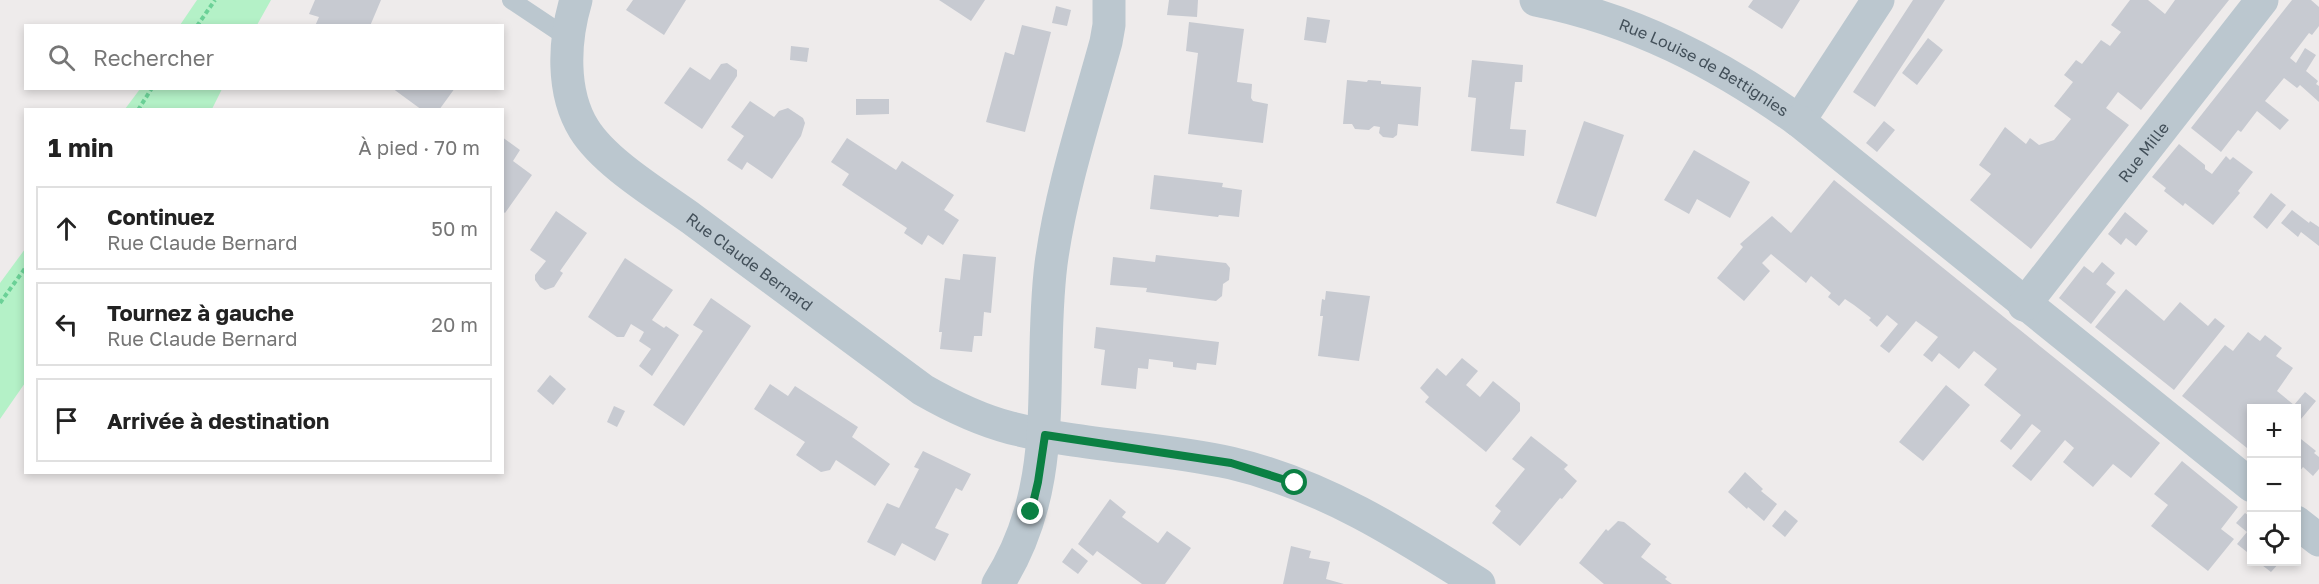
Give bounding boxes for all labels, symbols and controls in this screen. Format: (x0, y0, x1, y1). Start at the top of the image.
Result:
street label: Rue Louise de Bettignies (1616, 14, 1792, 121)
search box (24, 24, 504, 90)
icon: search (45, 41, 78, 74)
text: Rechercher (93, 44, 214, 71)
street label: Rue Mille (2114, 118, 2173, 186)
text: 1 min (48, 132, 114, 163)
text: À pied · 70 m (358, 135, 480, 159)
text: Continuez (107, 203, 214, 230)
street label: Rue Claude Bernard (682, 208, 817, 315)
icon: ahead (50, 212, 83, 245)
text: 50 m (431, 216, 478, 240)
text: Rue Claude Bernard (107, 230, 298, 254)
text: Tournez à gauche (107, 299, 294, 326)
icon: left (50, 308, 83, 341)
text: 20 m (431, 312, 478, 336)
text: Rue Claude Bernard (107, 326, 298, 350)
icon: arrive (50, 404, 83, 437)
map controls (2247, 404, 2301, 566)
button: + (2247, 404, 2301, 458)
text: Arrivée à destination (107, 407, 329, 434)
button: − (2247, 458, 2301, 512)
route start (1281, 469, 1307, 495)
route end (1017, 498, 1043, 524)
button: locate (2247, 512, 2301, 566)

